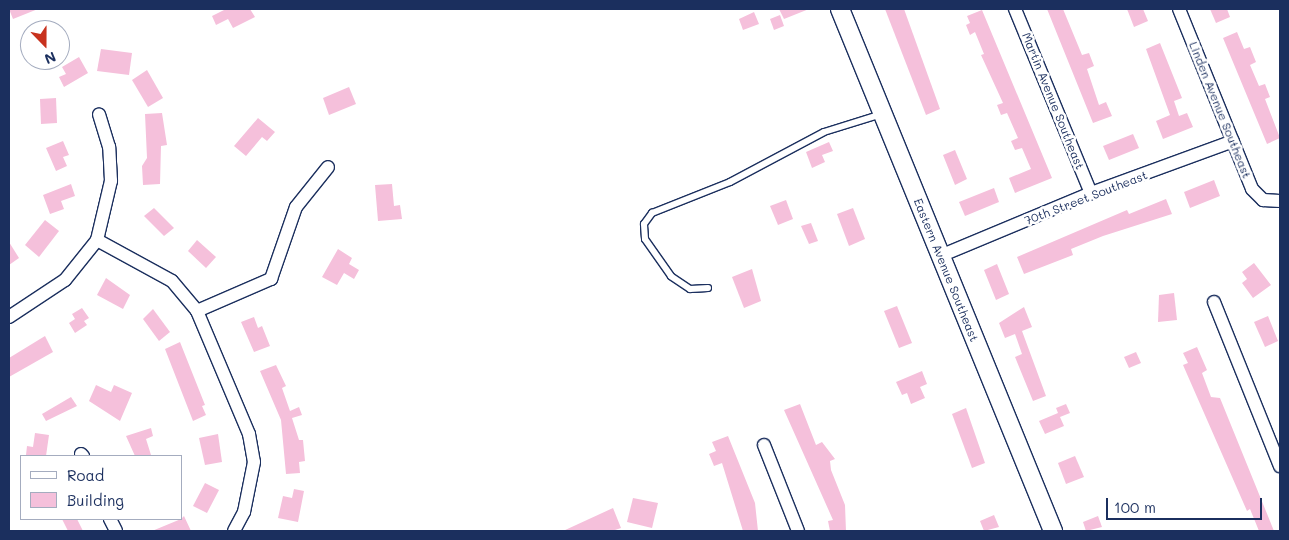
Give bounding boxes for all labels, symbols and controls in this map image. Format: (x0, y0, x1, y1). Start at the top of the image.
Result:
north arrow (20, 20, 70, 70)
street label: Martin Avenue Southeast (1019, 30, 1087, 172)
street label: Linden Avenue Southeast (1186, 40, 1254, 180)
text: N (42, 48, 59, 69)
street label: 70th Street Southeast (1023, 168, 1149, 228)
street label: Eastern Avenue Southeast (911, 196, 981, 344)
legend (20, 455, 182, 520)
text: Road (67, 465, 104, 485)
scale bar (1109, 488, 1265, 520)
text: Building (67, 490, 124, 510)
text: 100 m (1114, 497, 1156, 517)

